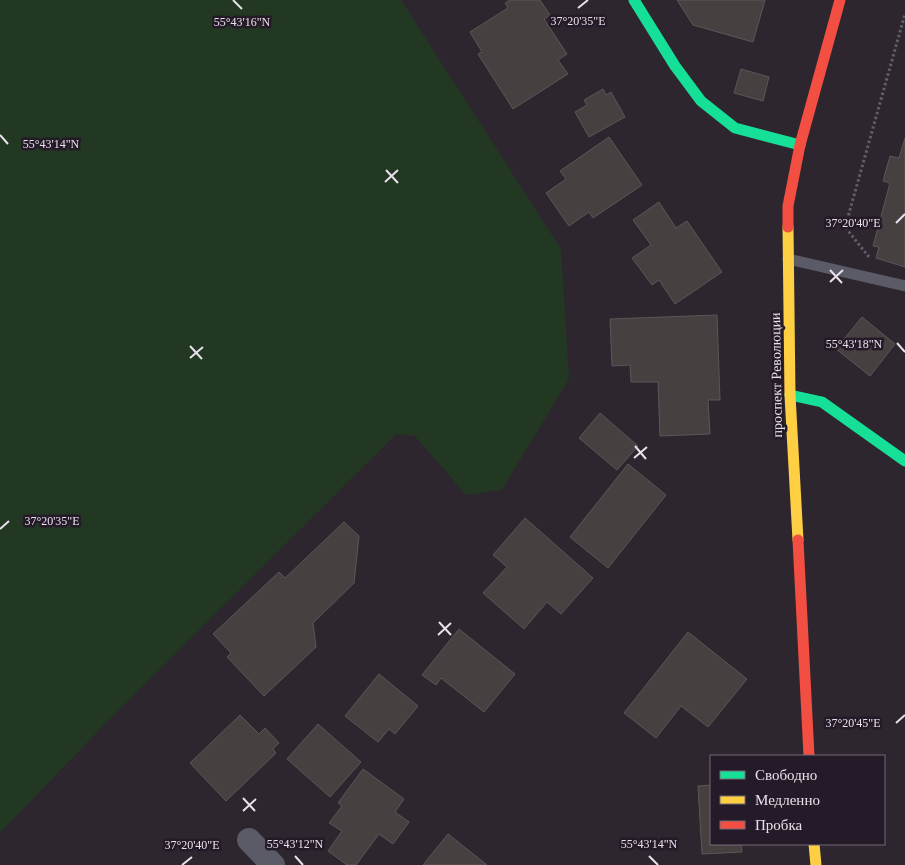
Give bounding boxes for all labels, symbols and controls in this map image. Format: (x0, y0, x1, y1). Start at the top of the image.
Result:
text: 37°20'35"E (550, 14, 606, 28)
text: 55°43'16"N (214, 15, 271, 29)
text: 55°43'14"N (23, 137, 80, 151)
text: 37°20'40"E (825, 216, 881, 230)
street label: проспект Революции (768, 312, 785, 438)
text: 55°43'18"N (826, 337, 883, 351)
text: 37°20'35"E (24, 514, 80, 528)
text: 37°20'45"E (825, 716, 881, 730)
legend (710, 755, 885, 845)
text: Свободно (755, 767, 817, 783)
text: Медленно (755, 792, 820, 808)
text: Пробка (755, 817, 803, 833)
text: 55°43'12"N (267, 837, 324, 851)
text: 55°43'14"N (621, 837, 678, 851)
text: 37°20'40"E (164, 838, 220, 852)

